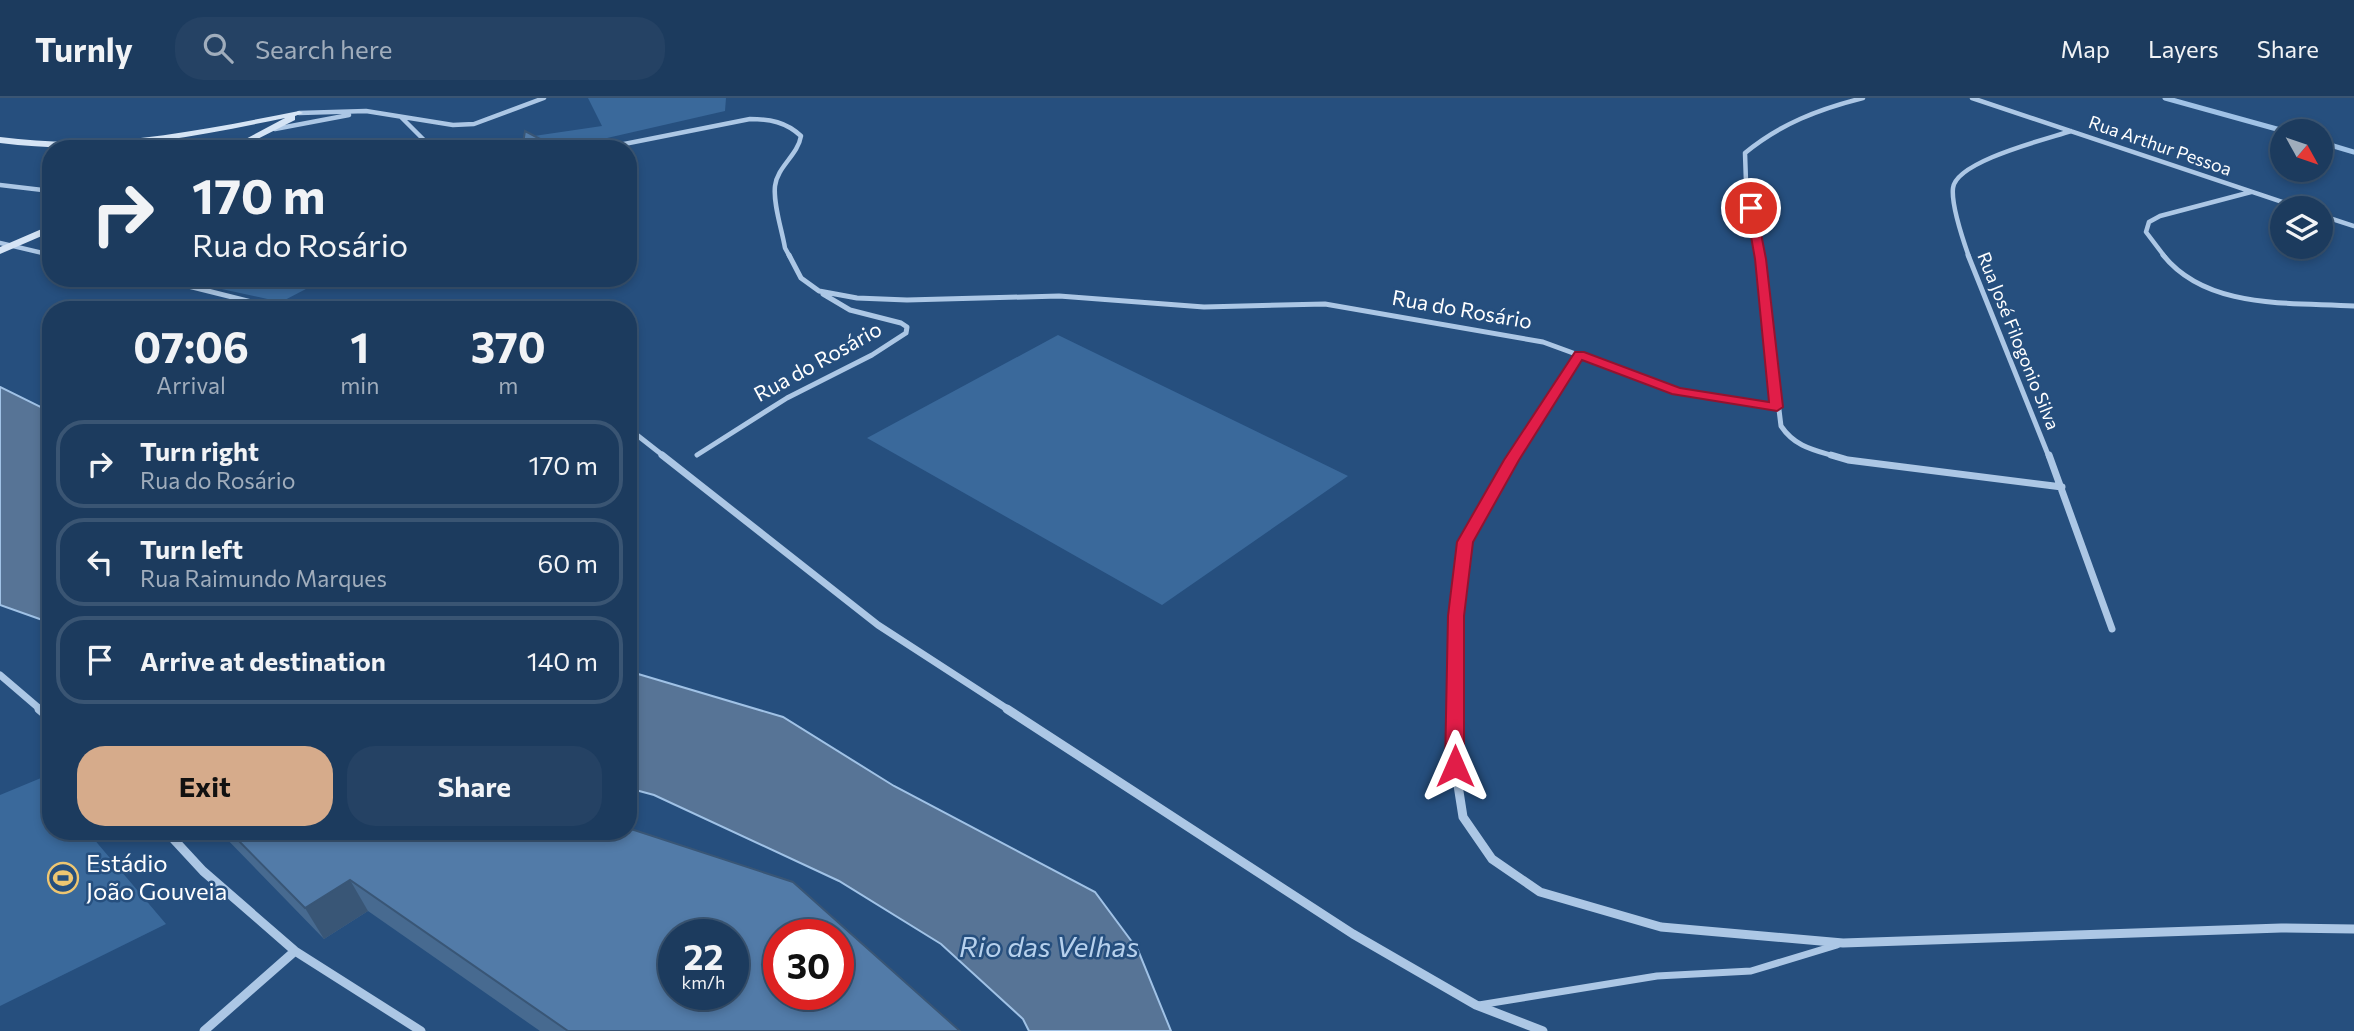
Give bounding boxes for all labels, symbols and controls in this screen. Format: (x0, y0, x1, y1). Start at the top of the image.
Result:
search box (175, 17, 665, 80)
text: Turnly (35, 28, 133, 69)
icon: search (199, 29, 237, 67)
text: Search here (255, 33, 392, 64)
text: Map (2061, 34, 2110, 63)
text: Layers (2148, 34, 2219, 63)
text: Share (2257, 34, 2319, 63)
street label: Rua Arthur Pessoa (2086, 110, 2235, 180)
north arrow (2270, 119, 2333, 182)
map controls (2270, 119, 2333, 259)
text: 170 m (192, 164, 325, 224)
icon: right (77, 168, 168, 259)
pin (1721, 178, 1781, 238)
icon: arrive (1732, 189, 1770, 227)
button: layers (2270, 196, 2333, 259)
text: Rua do Rosário (192, 224, 408, 264)
street label: Rua José Filogonio Silva (1973, 249, 2065, 433)
street label: Rua do Rosário (1390, 284, 1534, 333)
street label: Rua do Rosário (749, 315, 885, 406)
text: 07:06 (133, 320, 249, 372)
text: 1 (350, 320, 369, 372)
text: 370 (471, 320, 546, 372)
text: Arrival (156, 371, 226, 399)
text: min (340, 371, 379, 399)
text: m (498, 371, 518, 399)
text: Turn right (140, 435, 259, 466)
icon: right (81, 445, 119, 483)
text: 170 m (529, 449, 598, 480)
text: Rua do Rosário (140, 466, 295, 494)
text: Turn left (140, 533, 243, 564)
icon: left (81, 543, 119, 581)
text: 60 m (538, 547, 598, 578)
text: Rua Raimundo Marques (140, 564, 387, 592)
icon: arrive (81, 641, 119, 679)
text: Arrive at destination (140, 645, 386, 676)
text: 140 m (527, 645, 598, 676)
position arrow (1418, 729, 1492, 803)
button: Exit (77, 746, 333, 826)
button: Share (347, 746, 602, 826)
place label: Estádio João Gouveia (86, 848, 227, 905)
sports icon: Estádio João Gouveia (46, 861, 80, 895)
speed limit sign: 30 (763, 919, 854, 1010)
water label: Rio das Velhas (959, 929, 1139, 963)
text: 22 (684, 934, 723, 977)
text: km/h (682, 971, 725, 993)

